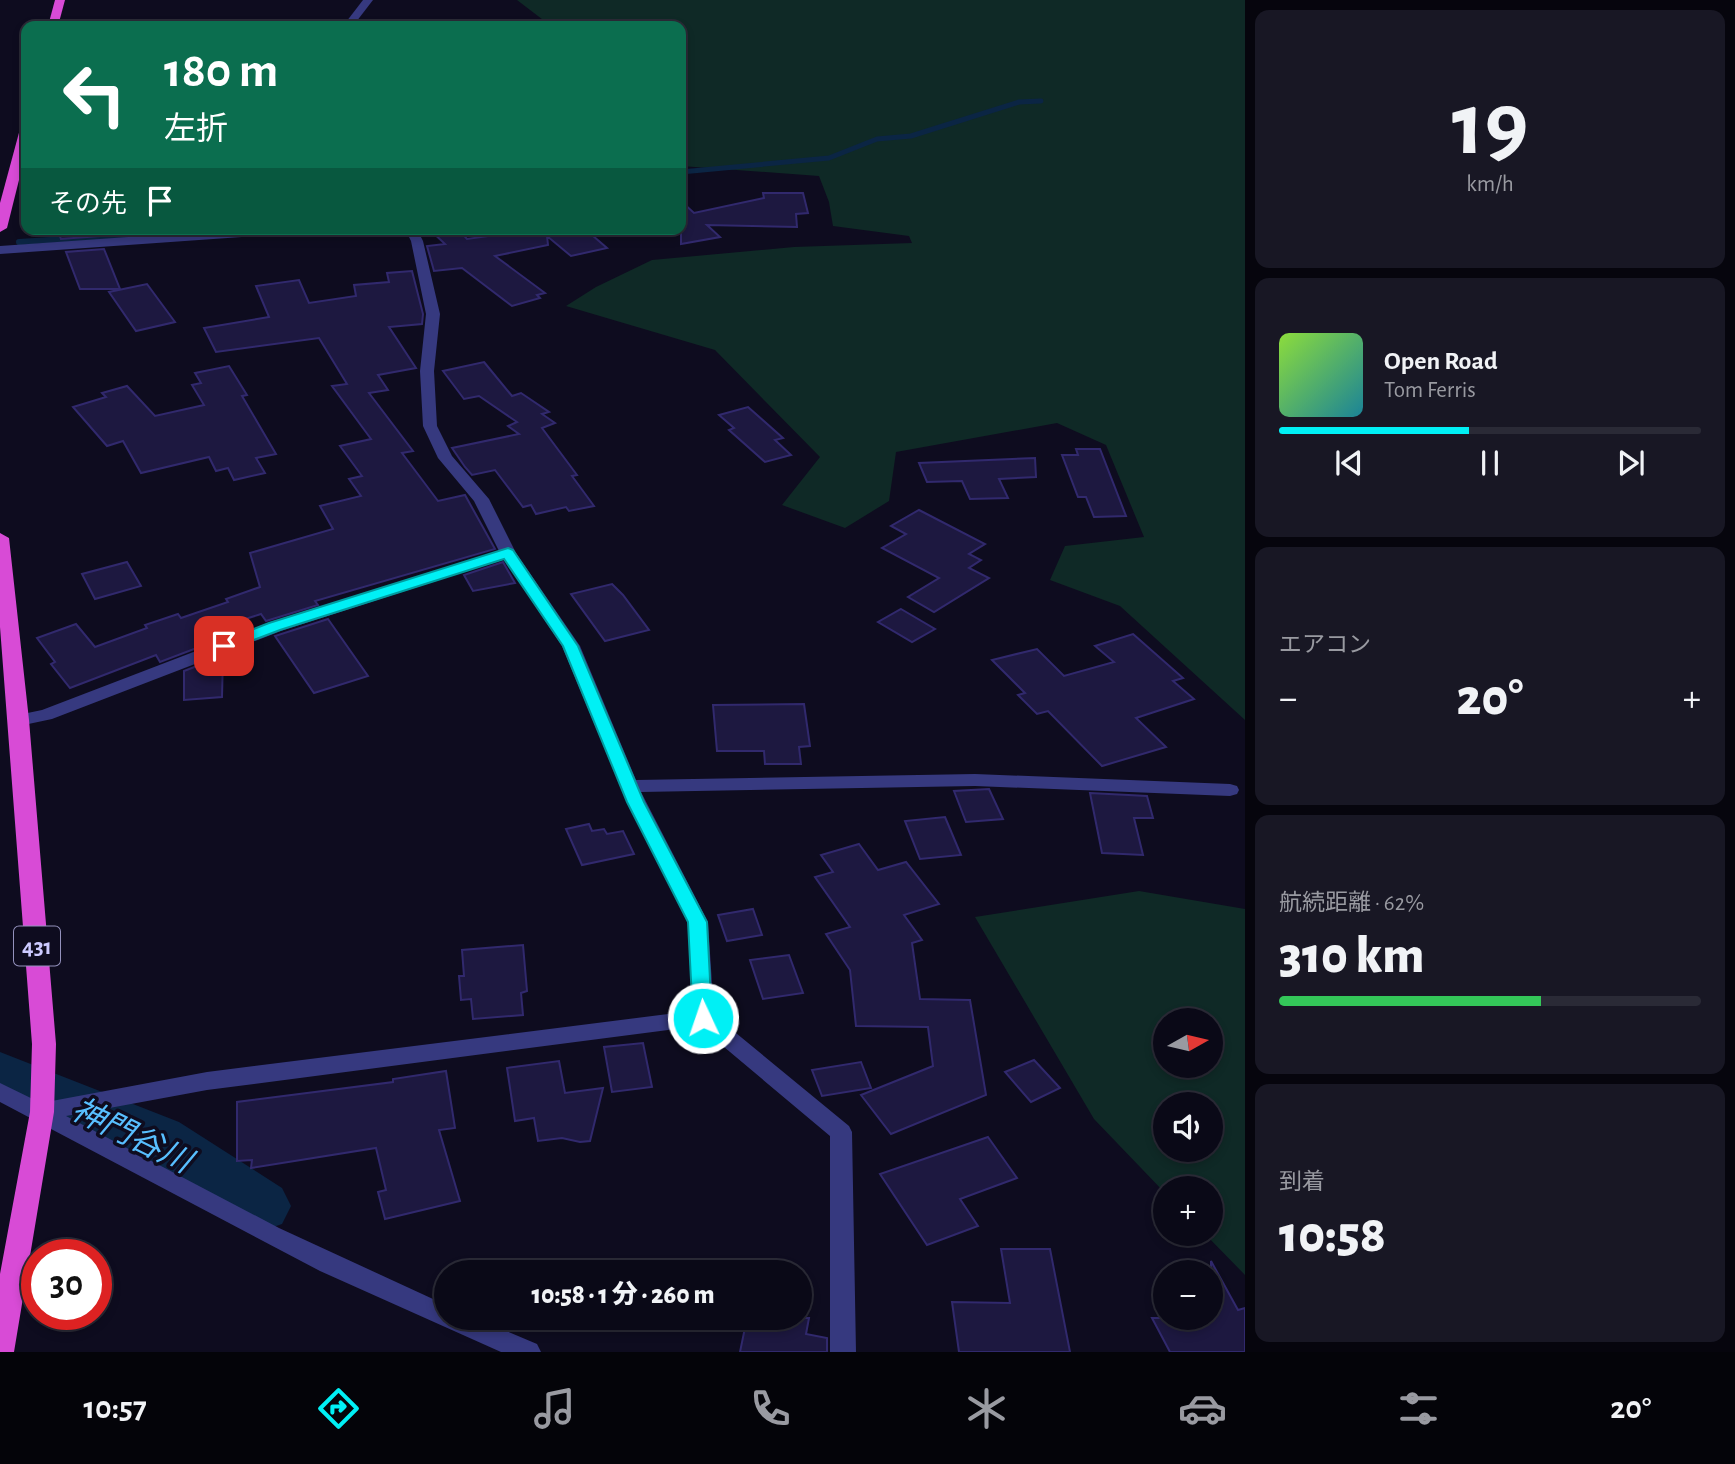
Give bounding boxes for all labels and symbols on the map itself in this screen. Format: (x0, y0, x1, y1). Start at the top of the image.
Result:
pin (194, 616, 254, 676)
road number: 431 (14, 926, 60, 965)
position arrow (666, 981, 740, 1055)
north arrow (1153, 1008, 1223, 1078)
water label: 神門谷川 (67, 1093, 199, 1180)
speed limit sign: 30 (21, 1239, 112, 1330)

